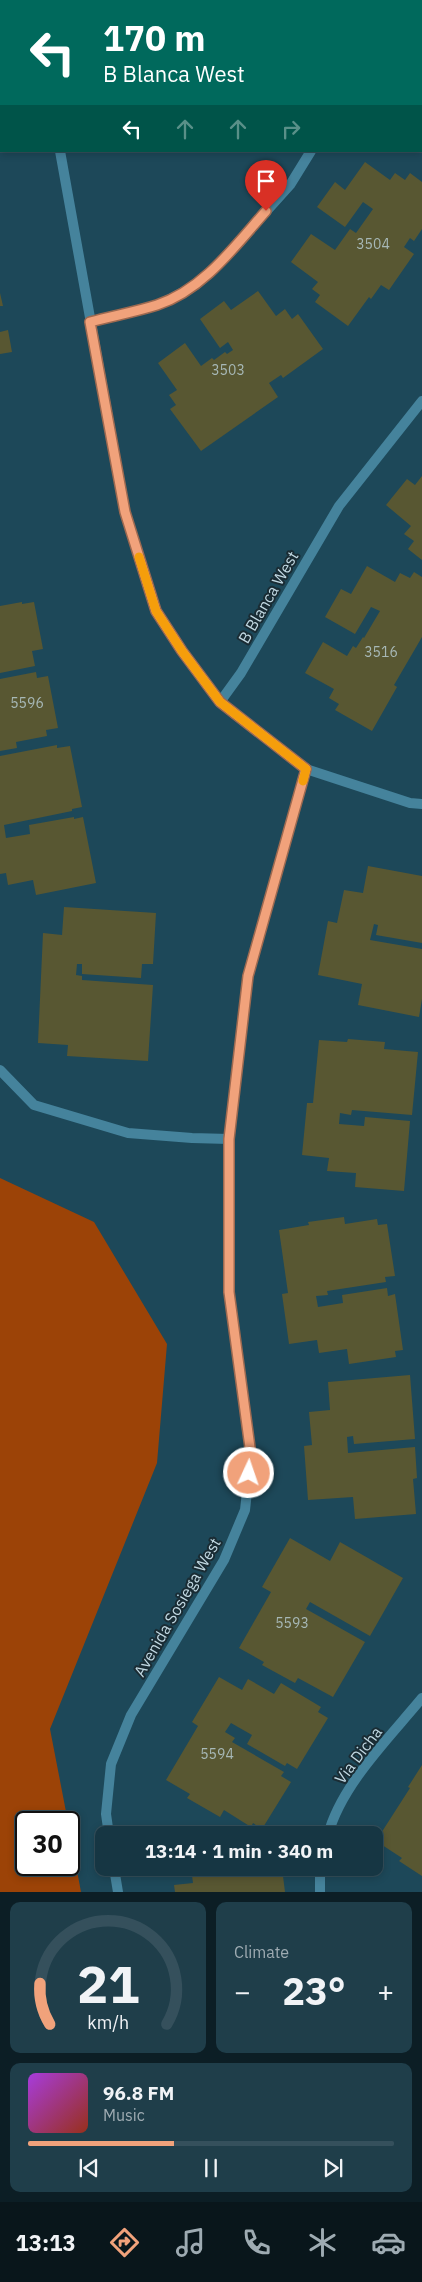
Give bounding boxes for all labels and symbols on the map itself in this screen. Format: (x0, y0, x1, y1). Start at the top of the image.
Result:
pin (245, 160, 287, 211)
house number: 3504 (356, 235, 390, 253)
house number: 3503 (211, 361, 245, 379)
street label: B Blanca West (234, 547, 302, 647)
house number: 3516 (364, 643, 398, 661)
house number: 5596 (10, 694, 44, 712)
position arrow (222, 1446, 274, 1498)
street label: Avenida Sosiega West (129, 1534, 225, 1680)
house number: 5593 (275, 1614, 309, 1632)
street label: Via Dicha (330, 1722, 386, 1788)
house number: 5594 (200, 1745, 234, 1763)
speed limit sign: 30 (15, 1811, 80, 1876)

